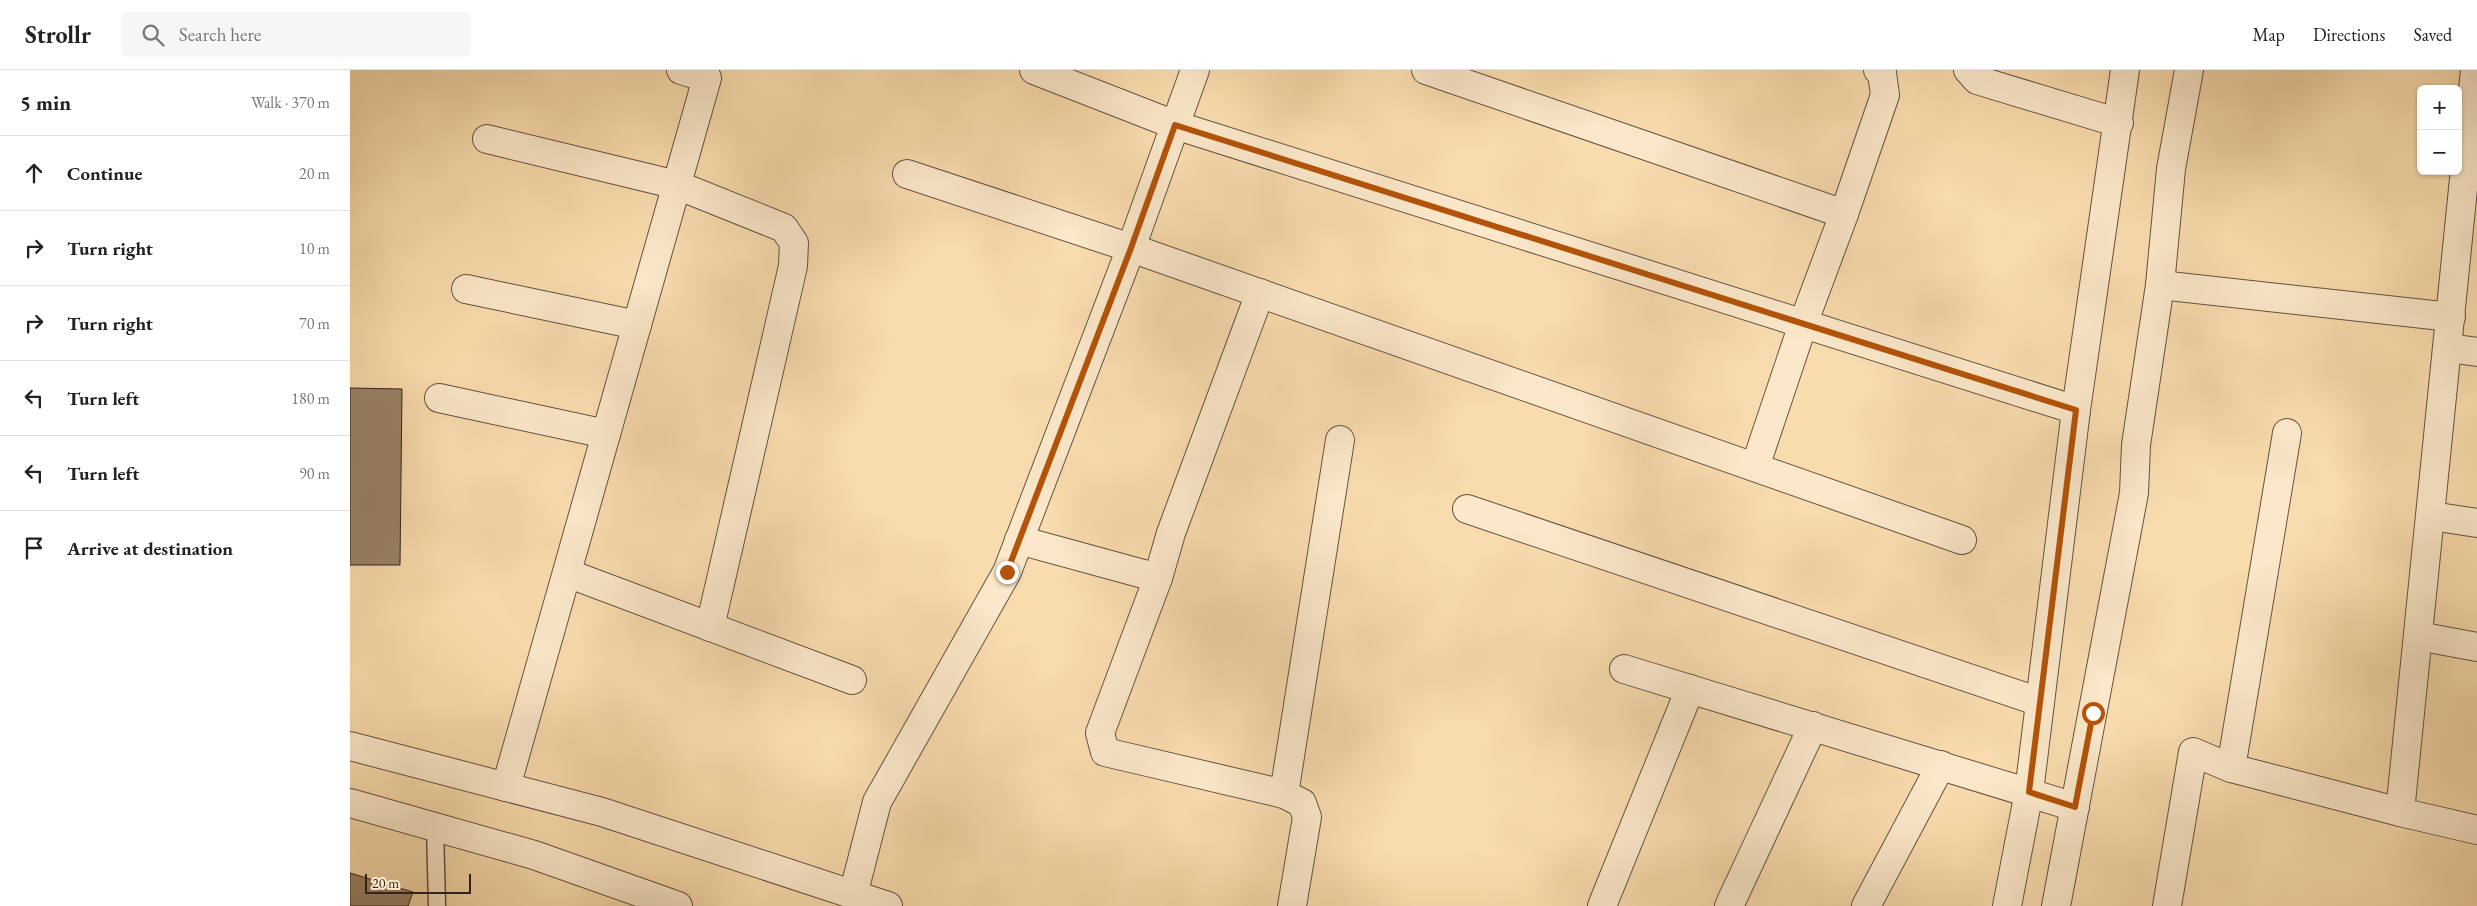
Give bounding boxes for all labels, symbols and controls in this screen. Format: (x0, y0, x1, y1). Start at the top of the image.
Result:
search box (121, 12, 471, 57)
text: Strollr (25, 19, 91, 50)
icon: search (139, 21, 167, 49)
text: Search here (179, 22, 261, 47)
text: Map (2253, 23, 2285, 46)
text: Directions (2313, 23, 2385, 46)
text: Saved (2413, 23, 2452, 46)
map controls (2417, 85, 2462, 175)
button: + (2417, 85, 2462, 130)
text: 5 min (20, 89, 71, 116)
text: Walk · 370 m (251, 92, 330, 113)
button: − (2417, 130, 2462, 175)
icon: ahead (20, 159, 48, 187)
text: Continue (67, 161, 142, 186)
text: 20 m (299, 163, 330, 184)
icon: right (20, 234, 48, 262)
text: Turn right (67, 236, 153, 261)
text: 10 m (299, 238, 330, 259)
icon: right (20, 309, 48, 337)
text: Turn right (67, 311, 153, 336)
text: 70 m (299, 313, 330, 334)
icon: left (20, 384, 48, 412)
text: Turn left (67, 386, 139, 411)
text: 180 m (291, 388, 330, 409)
icon: left (20, 459, 48, 487)
text: Turn left (67, 461, 139, 486)
text: 90 m (299, 463, 330, 484)
icon: arrive (20, 534, 48, 562)
text: Arrive at destination (67, 536, 233, 561)
route end (996, 561, 1019, 584)
route start (2082, 702, 2105, 725)
scale bar (365, 871, 471, 894)
text: 20 m (372, 874, 399, 892)

